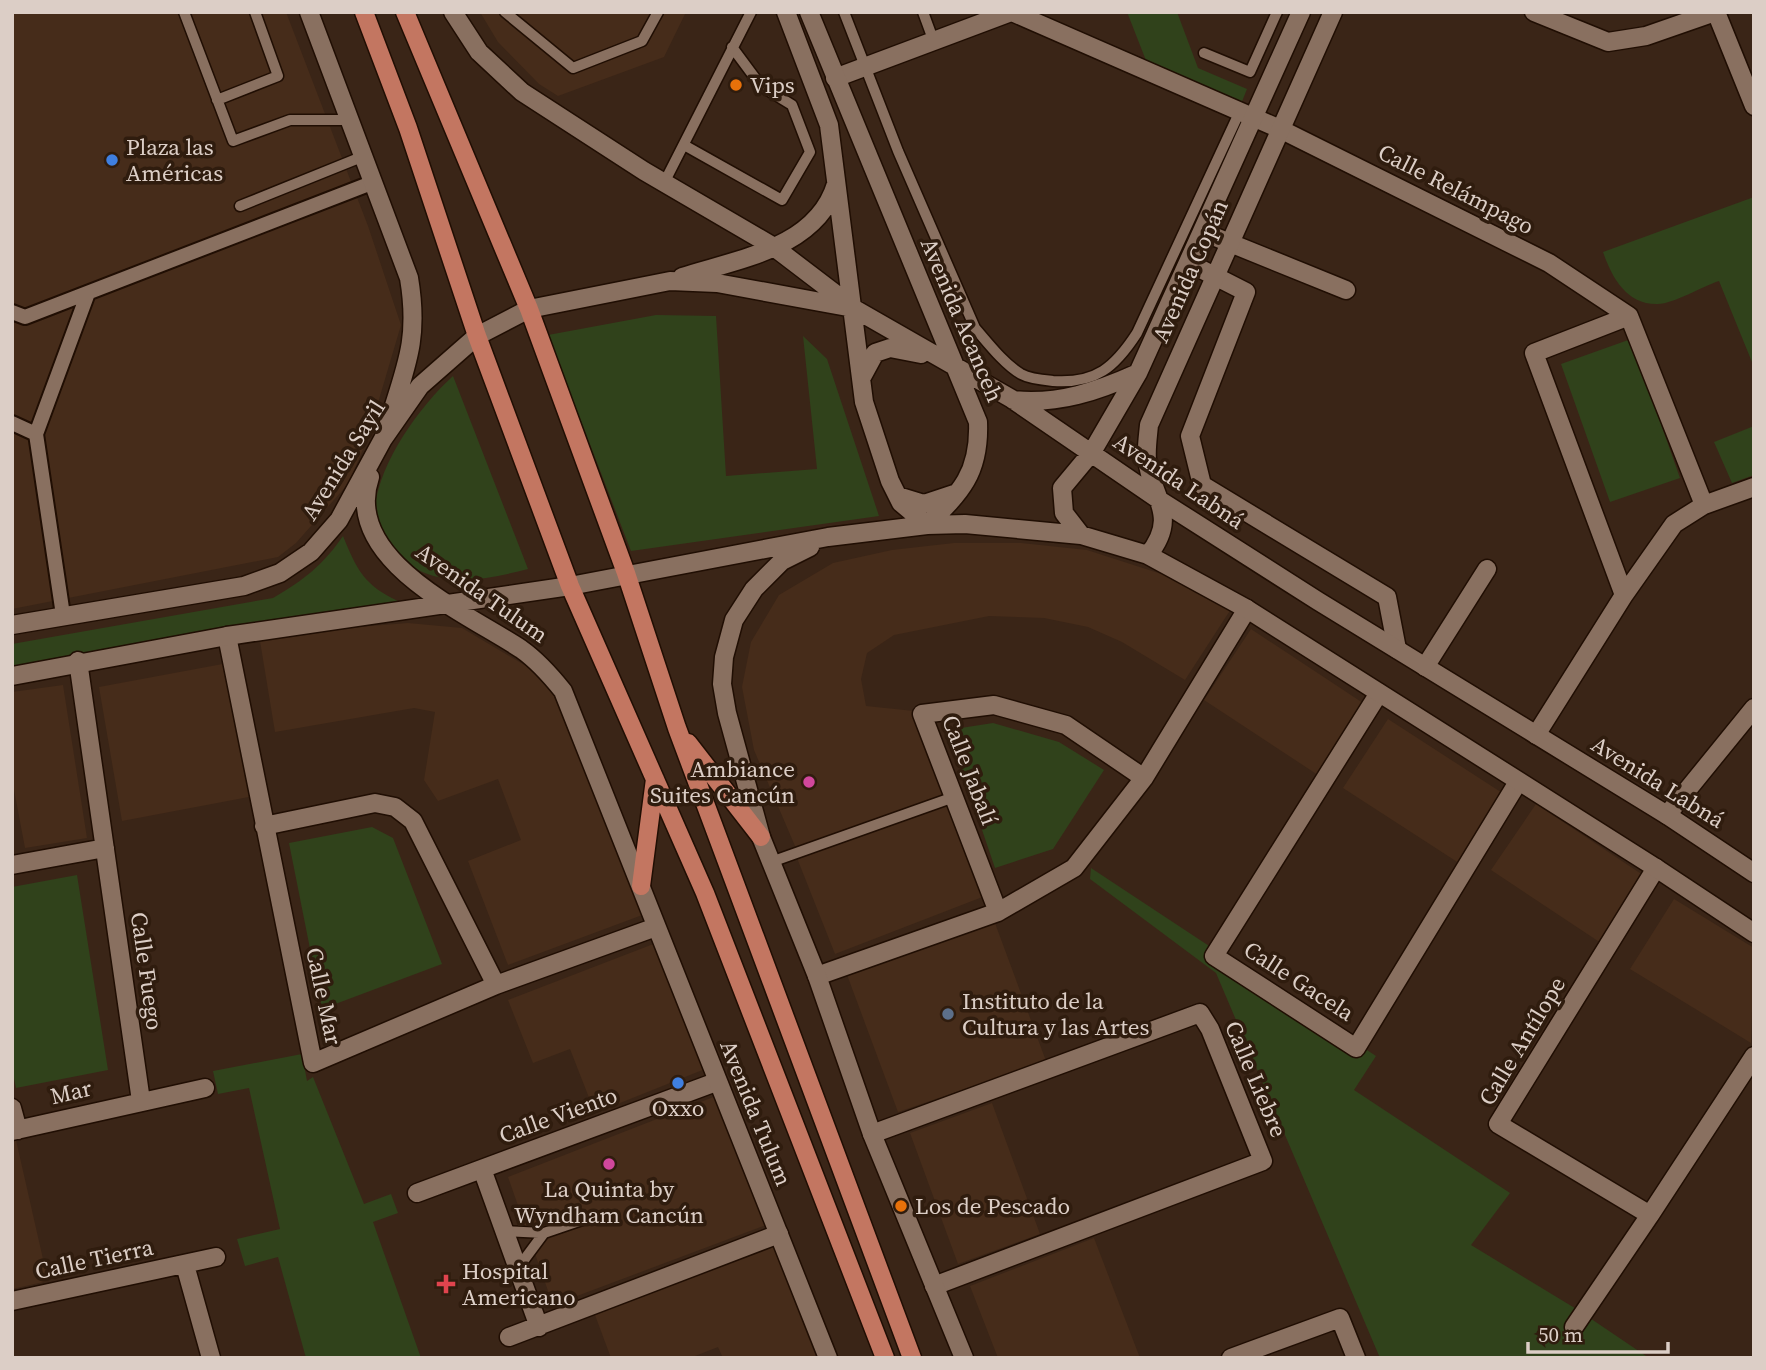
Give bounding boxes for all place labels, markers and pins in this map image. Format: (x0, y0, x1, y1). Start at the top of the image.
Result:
place label: Vips (750, 69, 795, 101)
marker: Vips (728, 77, 744, 93)
place label: Plaza las Américas (126, 131, 223, 189)
marker: Plaza las Américas (104, 152, 120, 168)
place label: Ambiance Suites Cancún (650, 753, 795, 811)
marker: Ambiance Suites Cancún (801, 774, 817, 790)
place label: Instituto de la Cultura y las Artes (962, 985, 1149, 1043)
marker: Instituto de la Cultura y las Artes (940, 1006, 956, 1022)
marker: Oxxo (670, 1075, 686, 1091)
place label: Oxxo (652, 1092, 704, 1124)
marker: La Quinta by Wyndham Cancún (601, 1156, 617, 1172)
place label: La Quinta by Wyndham Cancún (514, 1173, 704, 1231)
place label: Los de Pescado (915, 1190, 1070, 1222)
marker: Los de Pescado (893, 1198, 909, 1214)
place label: Hospital Americano (462, 1255, 576, 1313)
marker: Hospital Americano (436, 1274, 456, 1294)

